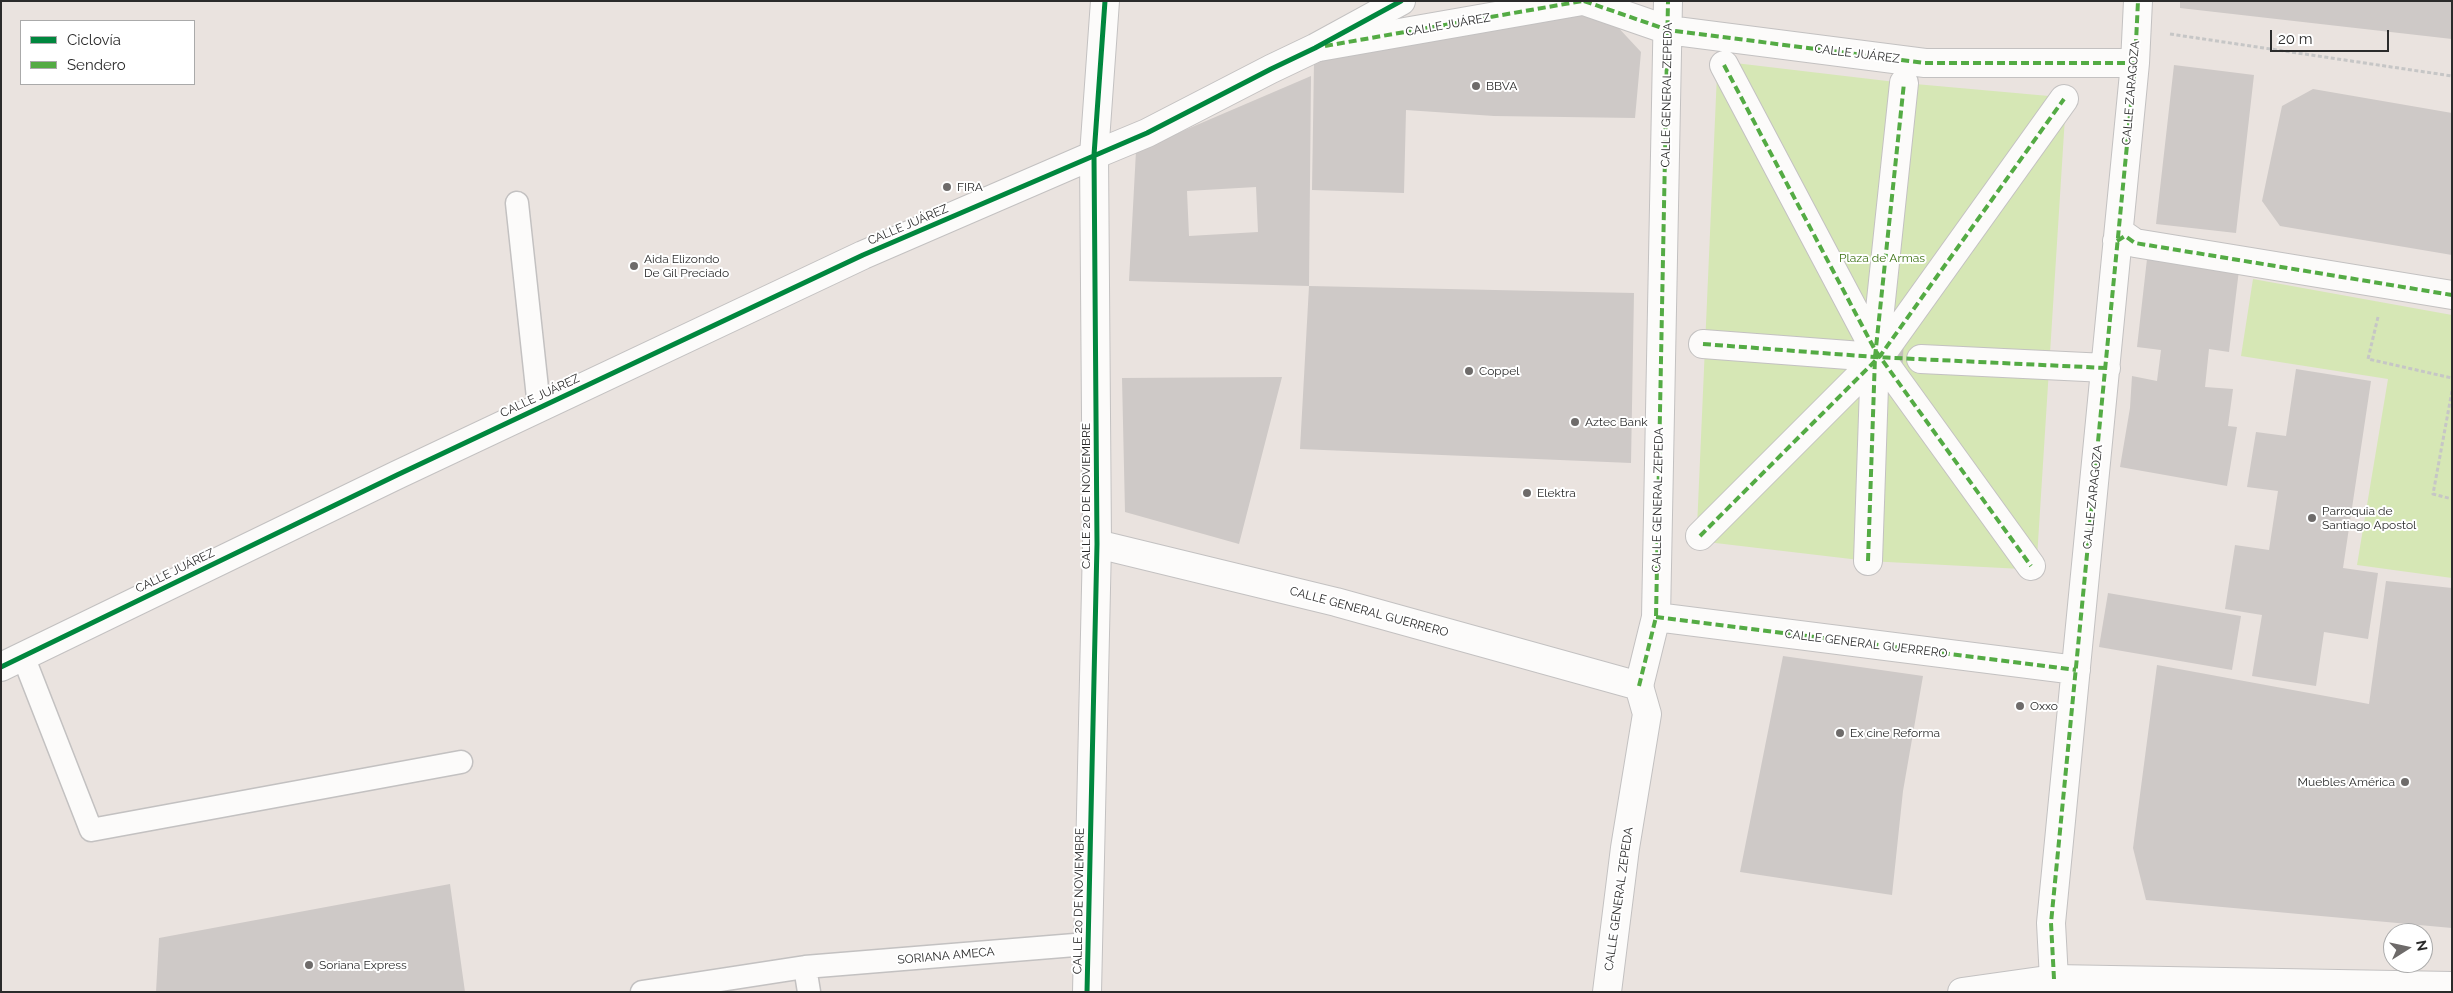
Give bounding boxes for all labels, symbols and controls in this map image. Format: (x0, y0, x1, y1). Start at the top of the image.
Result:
street label: CALLE JUÁREZ (1404, 10, 1492, 40)
legend (20, 20, 195, 85)
scale bar (2273, 20, 2392, 52)
street label: CALLE GENERAL ZEPEDA (1659, 22, 1675, 168)
text: 20 m (2278, 30, 2313, 48)
text: Ciclovía (67, 31, 121, 49)
street label: CALLE ZARAGOZA (2119, 40, 2143, 146)
street label: CALLE JUÁREZ (1814, 42, 1900, 66)
text: Sendero (67, 56, 126, 74)
place label: BBVA (1486, 79, 1517, 93)
marker: BBVA (1470, 80, 1482, 92)
place label: FIRA (957, 180, 983, 194)
marker: FIRA (941, 181, 953, 193)
street label: CALLE JUÁREZ (866, 202, 950, 248)
park label: Plaza de Armas (1839, 251, 1925, 265)
place label: Aida Elizondo De Gil Preciado (644, 252, 729, 280)
marker: Aida Elizondo De Gil Preciado (628, 260, 640, 272)
place label: Coppel (1479, 364, 1519, 378)
marker: Coppel (1463, 365, 1475, 377)
street label: CALLE JUÁREZ (498, 371, 582, 421)
place label: Aztec Bank (1585, 415, 1648, 429)
marker: Aztec Bank (1569, 416, 1581, 428)
street label: CALLE 20 DE NOVIEMBRE (1079, 423, 1093, 569)
street label: CALLE GENERAL ZEPEDA (1650, 427, 1666, 573)
street label: CALLE ZARAGOZA (2080, 444, 2106, 550)
place label: Elektra (1537, 486, 1576, 500)
marker: Elektra (1521, 487, 1533, 499)
place label: Parroquia de Santiago Apostol (2322, 504, 2416, 532)
marker: Parroquia de Santiago Apostol (2306, 512, 2318, 524)
street label: CALLE JUÁREZ (133, 546, 217, 596)
street label: CALLE GENERAL GUERRERO (1288, 584, 1450, 640)
street label: CALLE GENERAL GUERRERO (1784, 627, 1948, 661)
place label: Oxxo (2030, 699, 2058, 713)
marker: Oxxo (2014, 700, 2026, 712)
place label: Ex cine Reforma (1850, 726, 1940, 740)
marker: Ex cine Reforma (1834, 727, 1846, 739)
place label: Muebles América (2298, 775, 2395, 789)
marker: Muebles América (2399, 776, 2411, 788)
street label: CALLE GENERAL ZEPEDA (1602, 826, 1636, 972)
street label: CALLE 20 DE NOVIEMBRE (1071, 828, 1087, 974)
north arrow (2383, 923, 2433, 973)
text: N (2413, 939, 2431, 952)
street label: SORIANA AMECA (897, 945, 995, 967)
place label: Soriana Express (319, 958, 407, 972)
marker: Soriana Express (303, 959, 315, 971)

